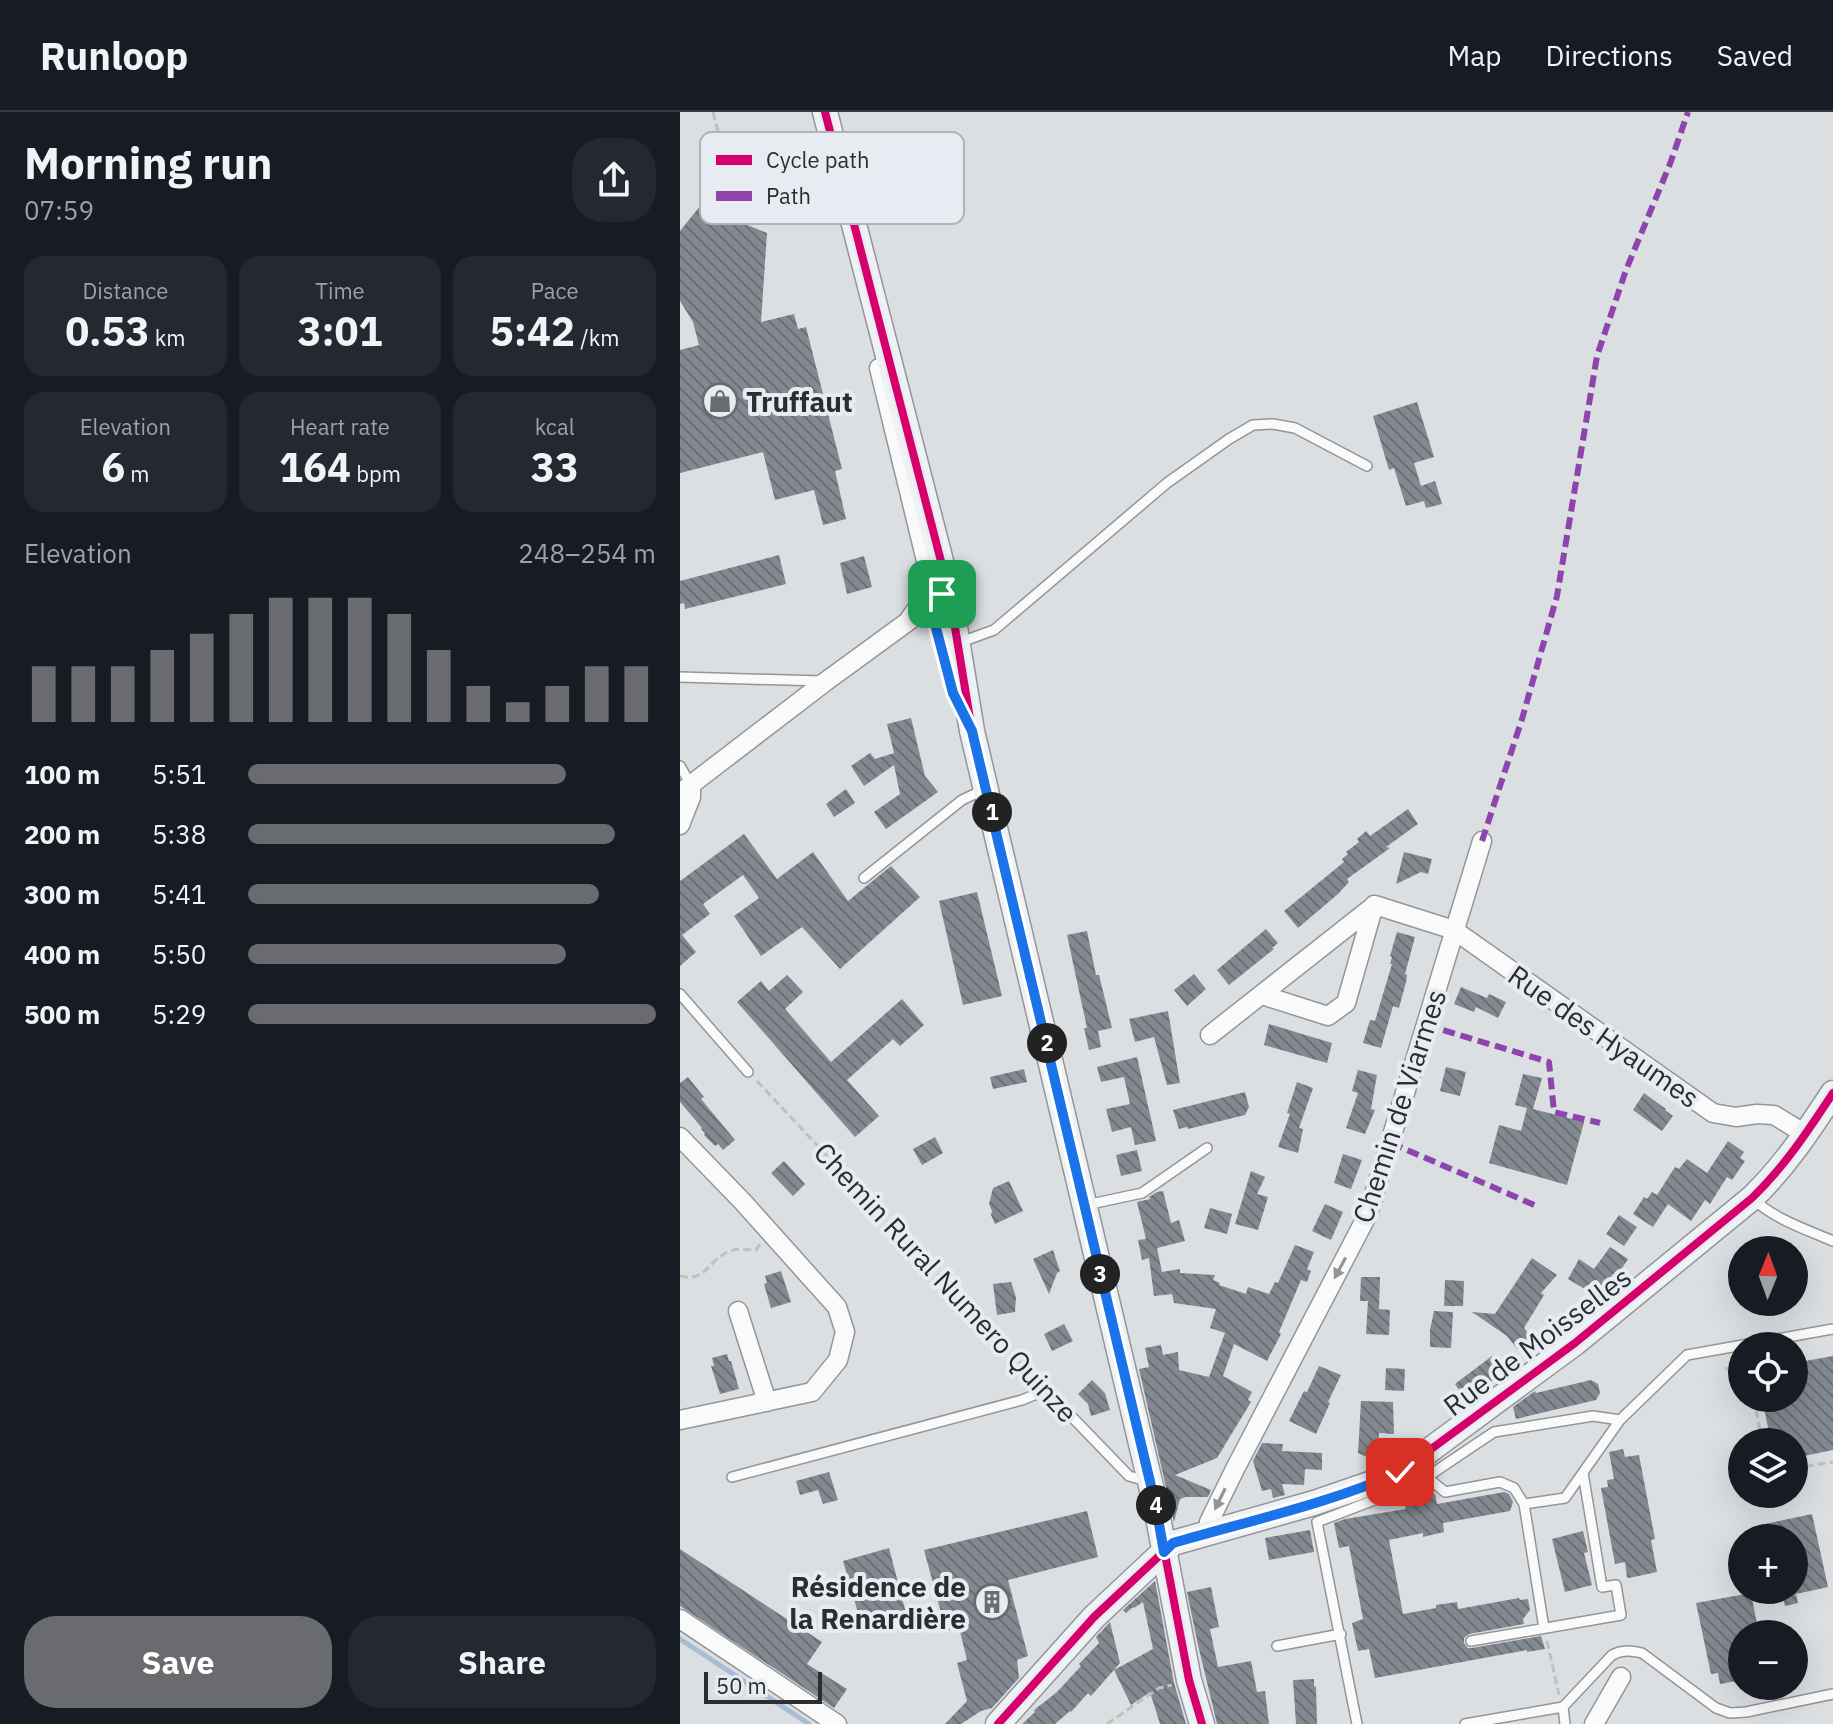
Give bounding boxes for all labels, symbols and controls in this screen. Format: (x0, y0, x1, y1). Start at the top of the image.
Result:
text: Runloop (40, 31, 188, 80)
text: Map (1447, 37, 1501, 74)
text: Directions (1545, 37, 1673, 74)
text: Saved (1717, 37, 1793, 74)
legend (700, 132, 964, 224)
text: Morning run (24, 134, 273, 191)
button: share (572, 138, 656, 222)
text: Cycle path (766, 145, 870, 174)
text: Path (766, 181, 811, 210)
text: 07:59 (24, 193, 94, 227)
text: Distance (82, 276, 168, 305)
text: Time (315, 276, 365, 305)
text: Pace (531, 276, 579, 305)
text: 0.53 (65, 305, 150, 357)
text: 3:01 (297, 305, 383, 357)
text: 5:42 (490, 305, 575, 357)
text: km (150, 323, 186, 352)
text: /km (575, 323, 619, 352)
shop icon: Truffaut (701, 382, 739, 420)
place label: Truffaut (746, 383, 853, 420)
text: Elevation (80, 412, 171, 441)
text: Heart rate (290, 412, 390, 441)
text: kcal (535, 412, 575, 441)
text: 6 (101, 441, 125, 493)
text: 164 (279, 441, 351, 493)
text: 33 (531, 441, 579, 493)
text: m (125, 459, 150, 488)
text: bpm (351, 459, 401, 488)
text: Elevation (24, 536, 132, 570)
text: 248–254 m (518, 536, 656, 570)
pin (908, 560, 976, 628)
icon: arrive (920, 572, 964, 616)
text: 100 m (24, 757, 100, 791)
text: 5:51 (152, 757, 206, 791)
pin: 1 (972, 792, 1012, 832)
text: 1 (985, 797, 999, 826)
text: 200 m (24, 817, 100, 851)
text: 5:38 (152, 817, 206, 851)
text: 300 m (24, 877, 100, 911)
text: 5:41 (152, 877, 206, 911)
text: 400 m (24, 937, 100, 971)
text: 5:50 (152, 937, 206, 971)
street label: Rue des Hyaumes (1501, 956, 1707, 1116)
street label: Chemin de Viarmes (1344, 984, 1454, 1228)
text: 500 m (24, 997, 100, 1031)
text: 5:29 (152, 997, 206, 1031)
pin: 2 (1027, 1023, 1067, 1063)
text: 2 (1040, 1028, 1054, 1057)
street label: Chemin Rural Numero Quinze (806, 1134, 1086, 1430)
north arrow (1728, 1236, 1808, 1316)
map controls (1728, 1236, 1808, 1700)
pin: 3 (1080, 1254, 1120, 1294)
one-way arrow (1333, 1257, 1347, 1280)
street label: Rue de Moisselles (1436, 1258, 1638, 1424)
text: 3 (1093, 1259, 1107, 1288)
button: locate (1728, 1332, 1808, 1412)
button: layers (1728, 1428, 1808, 1508)
pin (1366, 1438, 1434, 1506)
icon: check (1378, 1450, 1422, 1494)
pin: 4 (1136, 1485, 1176, 1525)
one-way arrow (1213, 1488, 1227, 1511)
text: 4 (1149, 1490, 1163, 1519)
button: + (1728, 1524, 1808, 1604)
place label: Résidence de la Renardière (789, 1568, 966, 1637)
building icon: Résidence de la Renardière (973, 1583, 1011, 1621)
button: Save (24, 1616, 332, 1708)
button: Share (348, 1616, 656, 1708)
button: − (1728, 1620, 1808, 1700)
scale bar (704, 1668, 822, 1704)
text: 50 m (716, 1671, 767, 1700)

